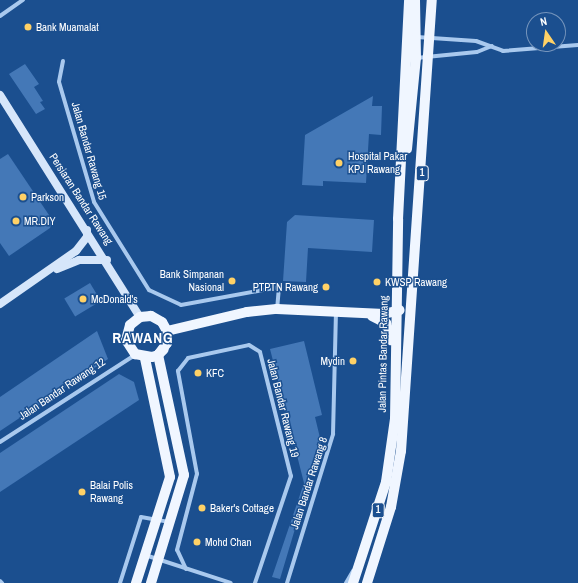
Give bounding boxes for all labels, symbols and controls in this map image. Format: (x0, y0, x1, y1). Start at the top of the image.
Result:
north arrow (526, 12, 566, 52)
text: N (539, 14, 548, 29)
place label: Bank Muamalat (36, 20, 99, 34)
marker: Bank Muamalat (23, 22, 33, 32)
street label: Jalan Bandar Rawang 15 (69, 100, 109, 202)
place label: Hospital Pakar KPJ Rawang (348, 150, 407, 176)
street label: Persiaran Bandar Rawang (47, 151, 115, 247)
marker: Hospital Pakar KPJ Rawang (333, 157, 345, 169)
road number: 1 (415, 165, 429, 181)
place label: Parkson (31, 190, 64, 204)
marker: Parkson (18, 192, 28, 202)
place label: MR.DIY (24, 214, 56, 228)
marker: MR.DIY (11, 216, 21, 226)
place label: Bank Simpanan Nasional (160, 268, 224, 294)
place label: KWSP Rawang (385, 275, 447, 289)
marker: Bank Simpanan Nasional (227, 276, 237, 286)
marker: KWSP Rawang (372, 277, 382, 287)
place label: PTPTN Rawang (253, 280, 318, 294)
marker: PTPTN Rawang (321, 282, 331, 292)
place label: McDonald's (91, 292, 138, 306)
marker: McDonald's (78, 294, 88, 304)
street label: Jalan Pintas Bandar Rawang (375, 295, 391, 413)
district label: RAWANG (112, 329, 174, 347)
place label: Mydin (320, 354, 345, 368)
street label: Jalan Bandar Rawang 12 (16, 355, 108, 423)
marker: Mydin (348, 356, 358, 366)
street label: Jalan Bandar Rawang 19 (264, 357, 302, 459)
place label: KFC (206, 366, 224, 380)
marker: KFC (193, 368, 203, 378)
street label: Jalan Bandar Rawang 8 (288, 435, 330, 531)
place label: Balai Polis Rawang (90, 479, 133, 505)
marker: Balai Polis Rawang (77, 487, 87, 497)
place label: Baker's Cottage (210, 501, 274, 515)
road number: 1 (371, 502, 385, 518)
marker: Baker's Cottage (197, 503, 207, 513)
place label: Mohd Chan (205, 535, 252, 549)
marker: Mohd Chan (192, 537, 202, 547)

